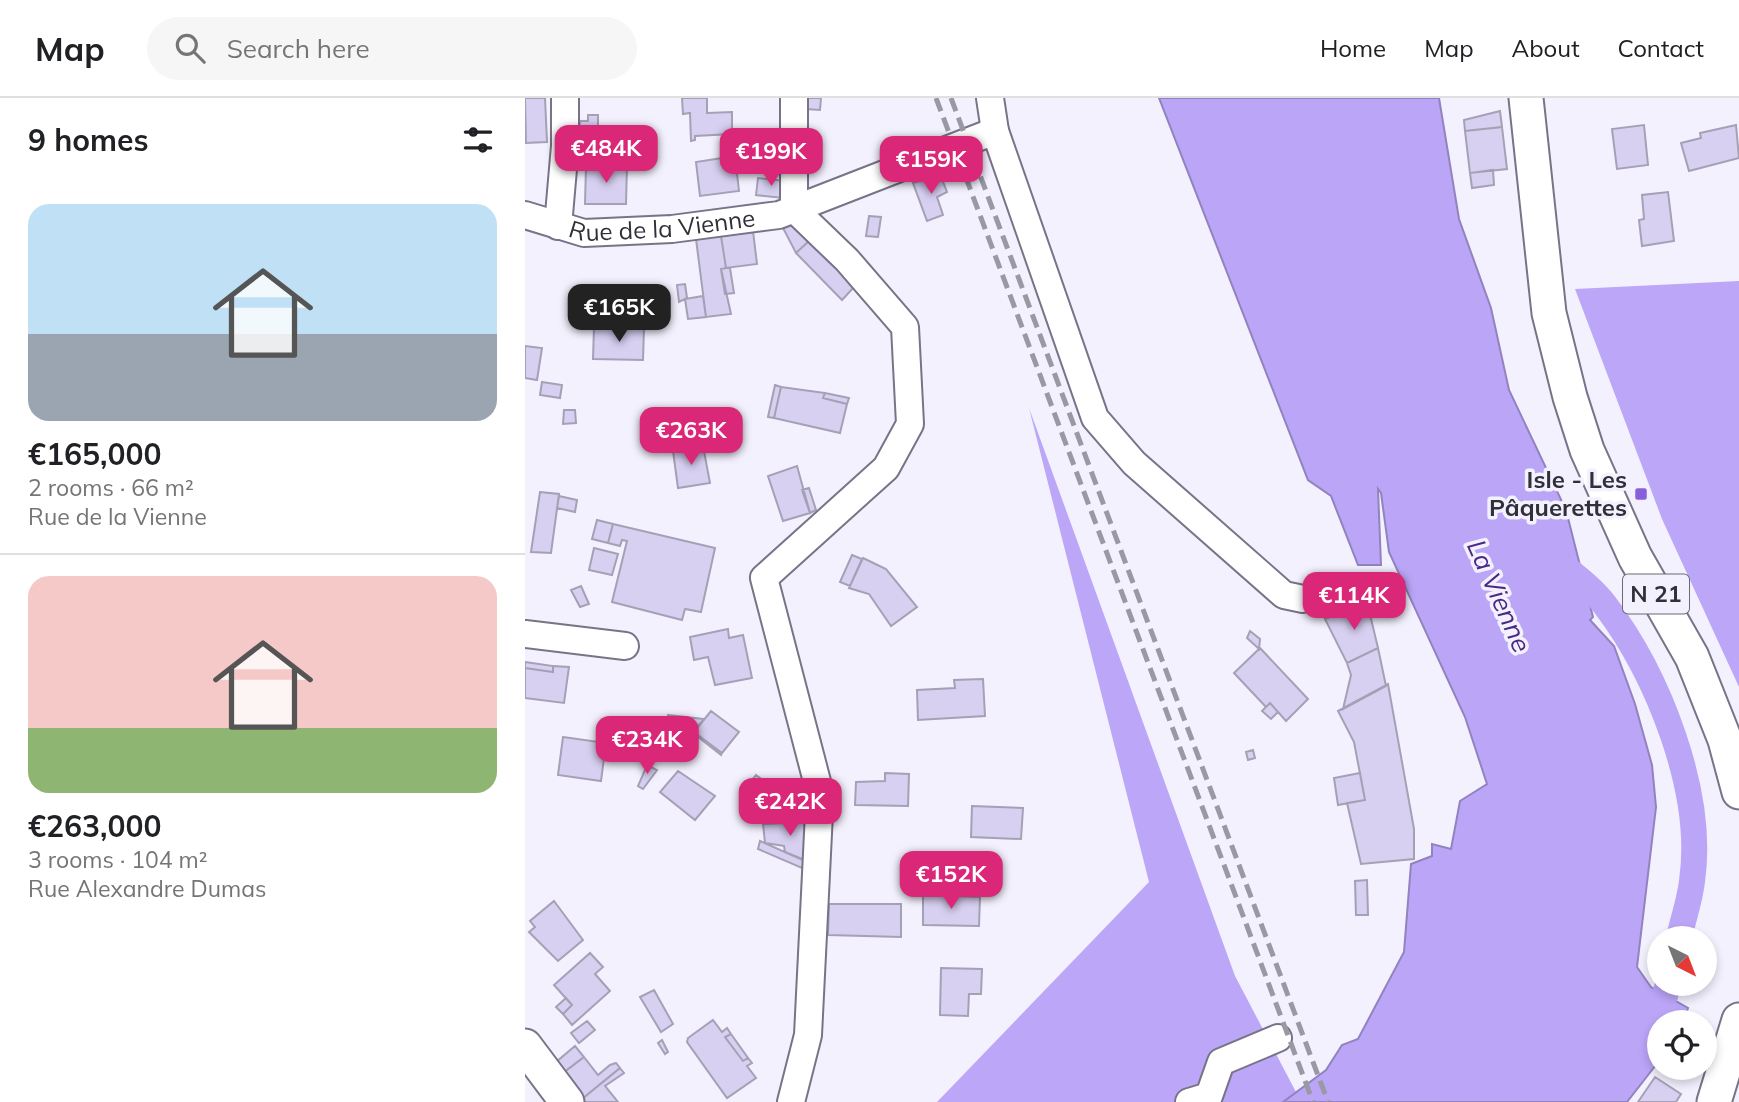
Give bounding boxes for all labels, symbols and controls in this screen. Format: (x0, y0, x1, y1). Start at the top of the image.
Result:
search box (147, 17, 637, 80)
text: Map (35, 28, 105, 69)
icon: search (171, 29, 209, 67)
text: Search here (227, 32, 370, 65)
text: Home (1320, 33, 1386, 63)
text: Map (1424, 33, 1474, 63)
text: About (1512, 33, 1580, 63)
text: Contact (1618, 33, 1704, 63)
text: 9 homes (28, 121, 149, 159)
icon: filters (459, 121, 497, 159)
pin: €484K (557, 126, 655, 185)
pin: €199K (722, 129, 820, 188)
text: €484K (571, 133, 641, 162)
text: €199K (736, 136, 806, 165)
pin: €159K (882, 136, 980, 196)
text: €159K (896, 144, 966, 173)
street label: Rue de la Vienne (566, 202, 757, 247)
icon: home (200, 250, 326, 376)
pin: €165K (570, 285, 668, 344)
text: €165K (584, 292, 654, 321)
pin: €263K (642, 408, 740, 467)
text: €263K (656, 415, 726, 444)
text: €165,000 (28, 435, 161, 473)
place label: Isle - Les Pâquerettes (1489, 464, 1627, 522)
text: 2 rooms · 66 m² (28, 473, 194, 502)
marker: Isle - Les Pâquerettes (1633, 486, 1649, 502)
text: Rue de la Vienne (28, 502, 207, 531)
water label: La Vienne (1460, 534, 1539, 657)
pin: €114K (1305, 573, 1403, 632)
road number: N 21 (1623, 574, 1689, 614)
text: €114K (1319, 580, 1389, 609)
icon: home (200, 622, 326, 748)
pin: €234K (598, 716, 696, 776)
text: €234K (612, 724, 682, 753)
pin: €242K (741, 778, 839, 838)
text: €242K (755, 786, 825, 815)
text: €263,000 (28, 807, 161, 845)
text: 3 rooms · 104 m² (28, 845, 208, 874)
pin: €152K (902, 852, 1000, 911)
text: €152K (916, 859, 986, 888)
text: Rue Alexandre Dumas (28, 874, 266, 903)
north arrow (1647, 926, 1717, 996)
map controls (1647, 926, 1717, 1080)
button: locate (1647, 1010, 1717, 1080)

